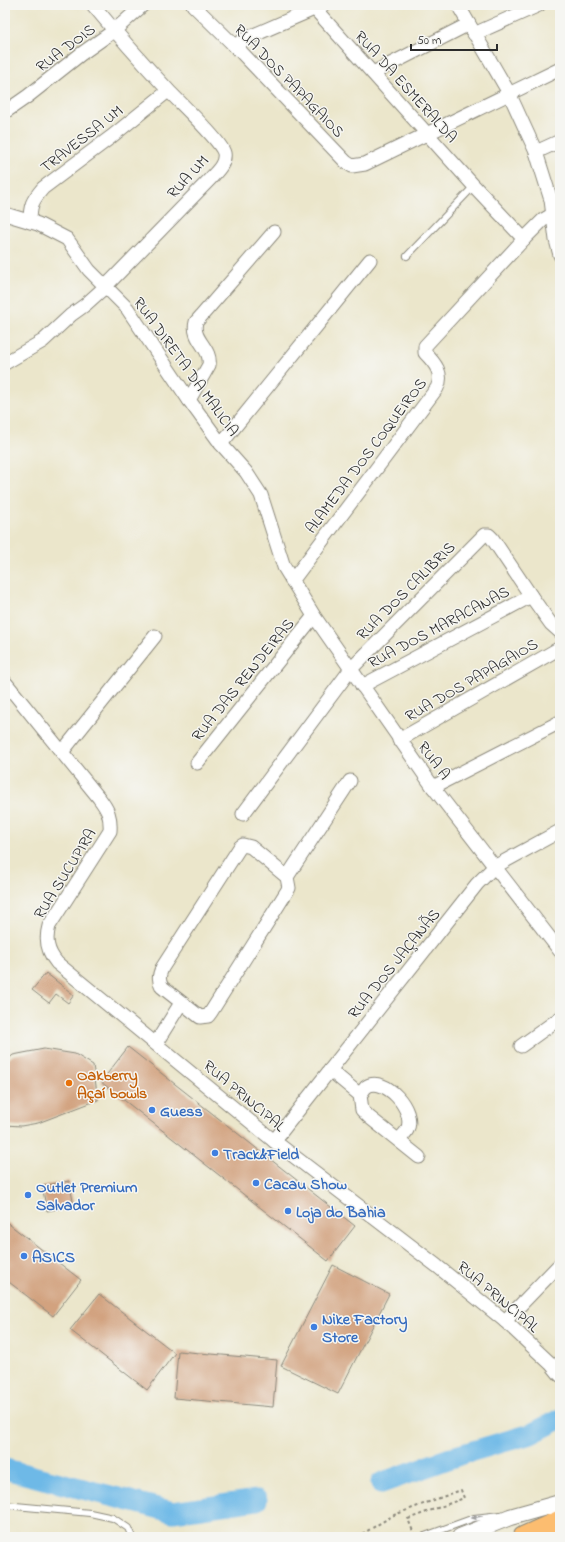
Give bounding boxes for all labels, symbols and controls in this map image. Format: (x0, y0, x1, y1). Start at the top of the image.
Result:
street label: RUA DOIS (31, 18, 101, 79)
street label: RUA DOS PAPAGAIOS (228, 19, 349, 144)
street label: RUA DA ESMERALDA (348, 26, 463, 149)
scale bar (411, 26, 497, 52)
text: 50 m (417, 32, 441, 50)
street label: TRAVESSA UM (36, 100, 129, 180)
street label: RUA UM (162, 150, 215, 205)
street label: RUA DIRETA DA MALICIA (127, 293, 244, 442)
street label: ALAMEDA DOS COQUEIROS (300, 373, 433, 539)
street label: RUA DOS CALIBRIS (352, 537, 461, 646)
street label: RUA DOS MARACANAS (364, 580, 514, 675)
street label: RUA DAS RENDEIRAS (186, 614, 301, 747)
street label: RUA DOS PAPAGAIOS (401, 633, 543, 729)
street label: RUA A (411, 737, 456, 786)
street label: RUA SUCUPIRA (28, 824, 103, 924)
street label: RUA DOS JAÇANÃS (343, 904, 447, 1025)
street label: RUA PRINCIPAL (197, 1055, 290, 1138)
place label: Oakberry Açaí bowls (77, 1064, 147, 1106)
marker: Oakberry Açaí bowls (64, 1078, 74, 1088)
place label: Guess (160, 1100, 203, 1124)
marker: Guess (147, 1105, 157, 1115)
place label: Track&Field (223, 1143, 299, 1167)
marker: Track&Field (210, 1148, 220, 1158)
place label: Cacau Show (264, 1173, 347, 1197)
place label: Outlet Premium Salvador (36, 1176, 138, 1218)
marker: Cacau Show (251, 1178, 261, 1188)
marker: Outlet Premium Salvador (23, 1190, 33, 1200)
place label: Loja do Bahia (296, 1201, 386, 1225)
marker: Loja do Bahia (283, 1206, 293, 1216)
place label: ASICS (32, 1246, 75, 1270)
marker: ASICS (19, 1251, 29, 1261)
street label: RUA PRINCIPAL (451, 1256, 544, 1339)
place label: Nike Factory Store (322, 1308, 408, 1350)
marker: Nike Factory Store (309, 1322, 319, 1332)
one-way arrow (471, 1515, 483, 1521)

